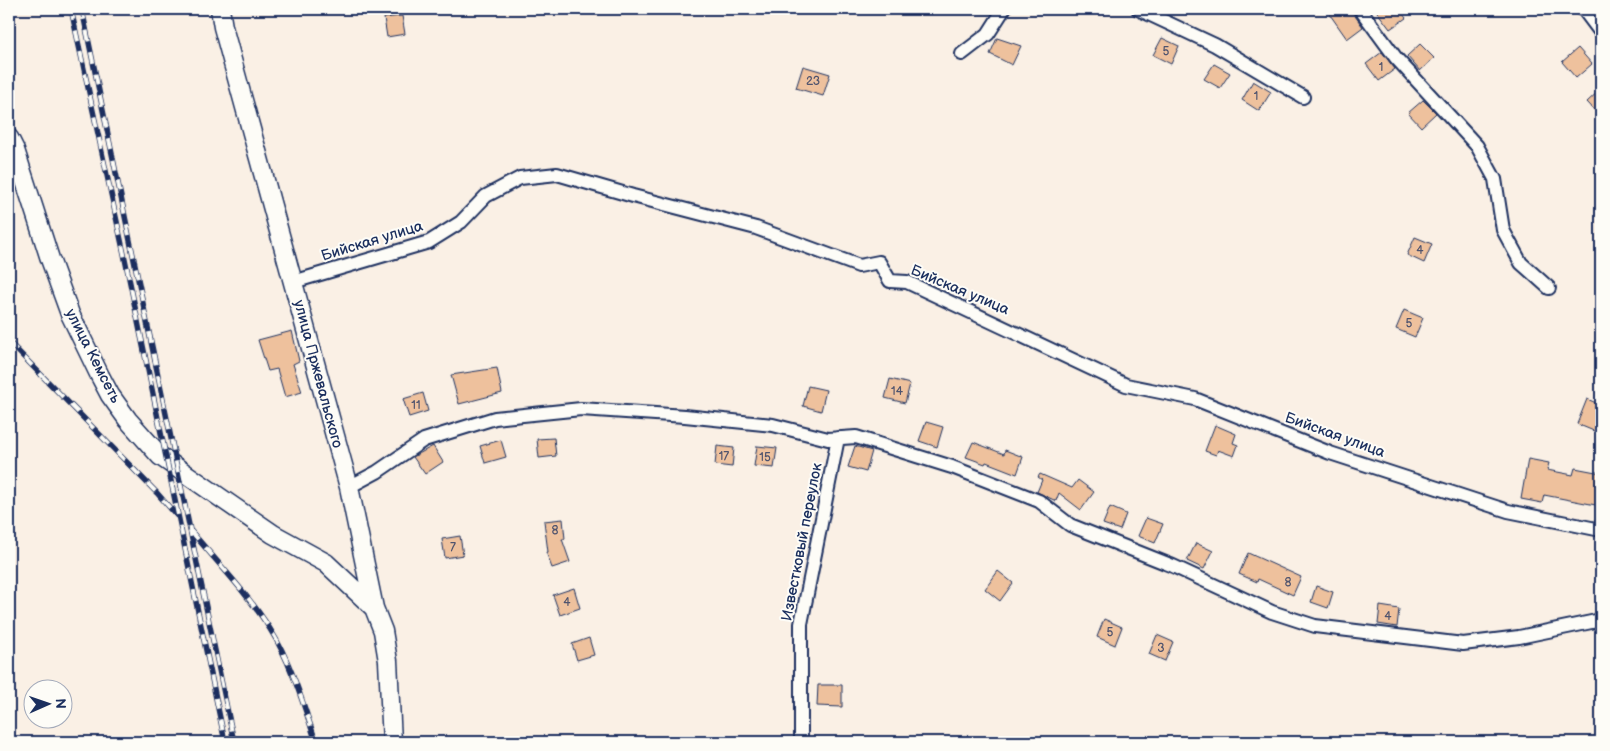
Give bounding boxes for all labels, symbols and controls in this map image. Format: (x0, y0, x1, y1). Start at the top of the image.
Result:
house number: 5 (1163, 44, 1170, 59)
house number: 1 (1379, 60, 1383, 75)
house number: 23 (806, 74, 820, 89)
house number: 1 (1254, 89, 1258, 104)
street label: Бийская улица (319, 217, 425, 265)
house number: 4 (1416, 243, 1424, 258)
street label: Бийская улица (908, 261, 1012, 319)
street label: улица Пржевальского (289, 298, 347, 450)
street label: улица Кемсеть (61, 306, 125, 407)
house number: 5 (1406, 316, 1413, 331)
house number: 14 (891, 384, 904, 399)
house number: 11 (411, 398, 421, 413)
street label: Бийская улица (1282, 408, 1388, 462)
house number: 17 (719, 449, 729, 464)
house number: 15 (759, 450, 771, 465)
street label: Известковый переулок (777, 461, 827, 623)
house number: 8 (552, 523, 559, 538)
house number: 7 (450, 540, 456, 555)
house number: 8 (1285, 575, 1292, 590)
house number: 4 (563, 595, 571, 610)
house number: 4 (1384, 609, 1392, 624)
house number: 5 (1107, 625, 1114, 640)
house number: 3 (1157, 641, 1165, 656)
north arrow (22, 678, 72, 728)
text: N (52, 698, 69, 709)

